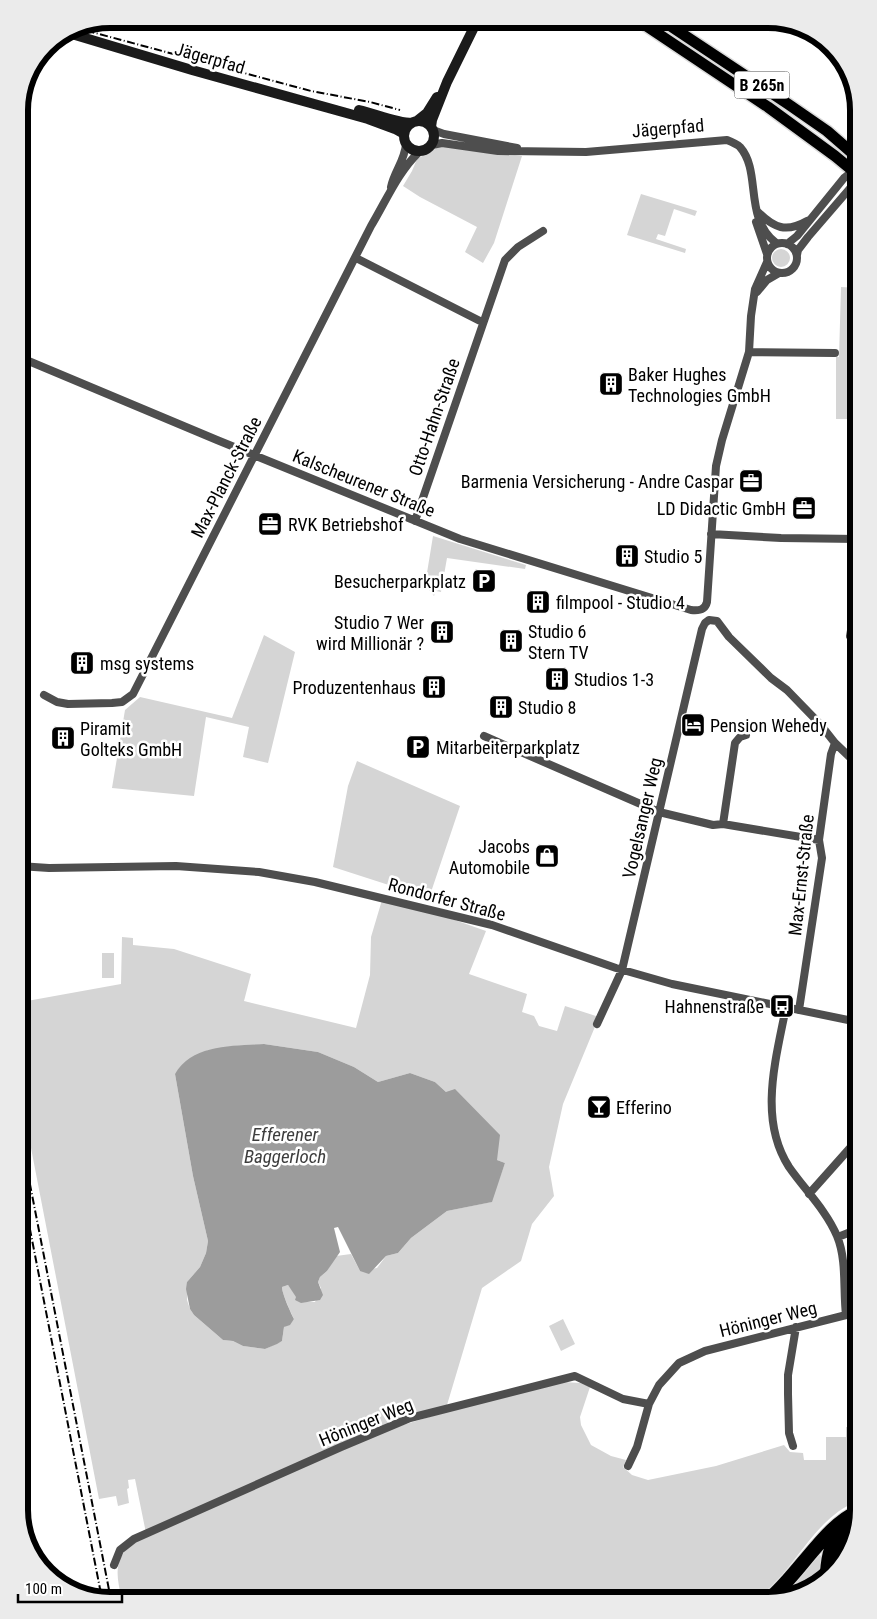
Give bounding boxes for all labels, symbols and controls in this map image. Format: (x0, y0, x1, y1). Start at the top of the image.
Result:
street label: Jägerpfad (172, 38, 248, 78)
road number: B 265n (734, 72, 790, 98)
street label: Jägerpfad (631, 114, 705, 142)
street label: Otto-Hahn-Straße (404, 356, 464, 478)
place label: Baker Hughes Technologies GmbH (628, 364, 771, 406)
building icon: Baker Hughes Technologies GmbH (598, 371, 624, 397)
street label: Max-Planck-Straße (186, 413, 266, 541)
street label: Kalscheurener Straße (290, 445, 438, 521)
office icon: Barmenia Versicherung - Andre Caspar (738, 468, 764, 494)
place label: Barmenia Versicherung - Andre Caspar (461, 471, 735, 492)
office icon: LD Didactic GmbH (791, 495, 817, 521)
place label: LD Didactic GmbH (657, 498, 786, 519)
office icon: RVK Betriebshof (257, 511, 283, 537)
place label: RVK Betriebshof (288, 514, 404, 535)
building icon: Studio 5 (614, 543, 640, 569)
place label: Studio 5 (644, 546, 703, 567)
parking icon: Besucherparkplatz (471, 568, 497, 594)
place label: Besucherparkplatz (334, 571, 466, 592)
building icon: filmpool - Studio 4 (525, 589, 551, 615)
place label: filmpool - Studio 4 (556, 592, 685, 613)
place label: Studio 7 Wer wird Millionär ? (316, 612, 425, 654)
building icon: Studio 7 Wer wird Millionär ? (429, 619, 455, 645)
place label: Studio 6 Stern TV (528, 621, 589, 663)
building icon: Studio 6 Stern TV (498, 628, 524, 654)
building icon: msg systems (69, 650, 95, 676)
place label: msg systems (100, 653, 194, 674)
building icon: Studios 1-3 (544, 666, 570, 692)
place label: Studios 1-3 (574, 669, 654, 690)
building icon: Produzentenhaus (421, 674, 447, 700)
place label: Produzentenhaus (292, 677, 416, 698)
building icon: Studio 8 (488, 694, 514, 720)
place label: Studio 8 (518, 697, 576, 718)
hotel icon: Pension Wehedy (680, 712, 706, 738)
place label: Pension Wehedy (710, 715, 827, 736)
place label: Piramit Golteks GmbH (80, 718, 182, 760)
building icon: Piramit Golteks GmbH (50, 725, 76, 751)
parking icon: Mitarbeiterparkplatz (405, 734, 431, 760)
place label: Mitarbeiterparkplatz (436, 737, 580, 758)
street label: Vogelsanger Weg (618, 756, 666, 880)
street label: Max-Ernst-Straße (784, 813, 818, 937)
place label: Jacobs Automobile (449, 836, 530, 878)
shop icon: Jacobs Automobile (534, 843, 560, 869)
street label: Rondorfer Straße (386, 873, 508, 925)
bus stop icon: Hahnenstraße (769, 993, 795, 1019)
place label: Hahnenstraße (665, 996, 764, 1017)
bar icon: Efferino (586, 1094, 612, 1120)
place label: Efferino (616, 1097, 672, 1118)
water label: Efferener Baggerloch (244, 1123, 326, 1168)
street label: Höninger Weg (717, 1297, 819, 1341)
street label: Höninger Weg (316, 1394, 416, 1450)
scale bar (18, 1572, 121, 1604)
text: 100 m (25, 1580, 62, 1598)

